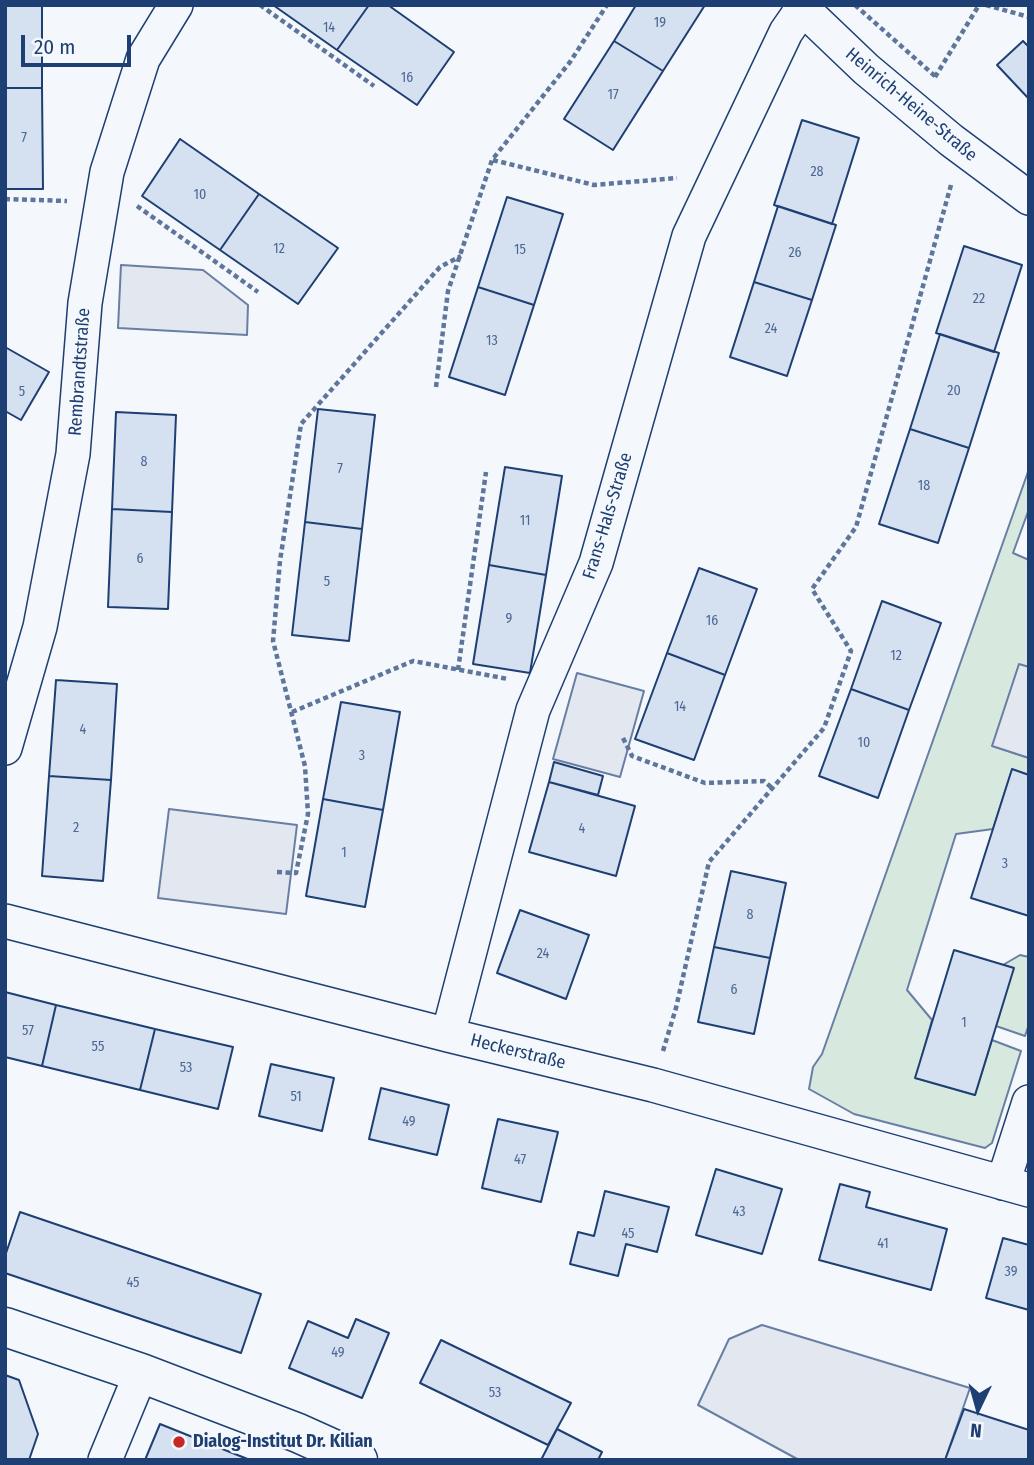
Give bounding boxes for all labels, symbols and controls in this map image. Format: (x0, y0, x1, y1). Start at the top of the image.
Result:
house number: 19 (654, 15, 666, 31)
house number: 14 (323, 20, 335, 36)
scale bar (24, 21, 135, 65)
text: 20 m (34, 34, 75, 60)
street label: Heinrich-Heine-Straße (841, 44, 981, 166)
house number: 16 (401, 70, 413, 86)
house number: 17 (607, 87, 619, 103)
house number: 7 (21, 130, 27, 146)
house number: 28 (810, 164, 824, 180)
house number: 10 (194, 187, 206, 203)
house number: 12 (273, 241, 285, 257)
house number: 15 (514, 242, 526, 258)
house number: 26 (788, 245, 802, 261)
house number: 22 (973, 291, 985, 307)
street label: Rembrandtstraße (65, 307, 95, 437)
house number: 24 (765, 321, 777, 337)
house number: 13 (486, 333, 498, 349)
house number: 20 (947, 383, 961, 399)
house number: 5 (19, 384, 25, 400)
street label: Frans-Hals-Straße (579, 450, 637, 582)
house number: 8 (141, 454, 147, 470)
house number: 7 (337, 461, 343, 477)
house number: 18 (918, 478, 930, 494)
house number: 11 (520, 513, 530, 529)
house number: 6 (137, 551, 143, 567)
house number: 5 (324, 574, 330, 590)
house number: 9 (506, 611, 512, 627)
house number: 16 (706, 613, 718, 629)
house number: 12 (890, 648, 902, 664)
house number: 14 (674, 699, 686, 715)
house number: 4 (80, 722, 86, 738)
house number: 10 (858, 735, 870, 751)
house number: 3 (359, 748, 365, 764)
house number: 2 (73, 820, 79, 836)
house number: 4 (579, 821, 585, 837)
house number: 1 (341, 845, 347, 861)
house number: 3 (1002, 856, 1008, 872)
house number: 8 (747, 907, 753, 923)
house number: 24 (537, 946, 549, 962)
house number: 6 (731, 982, 737, 998)
house number: 1 (961, 1015, 967, 1031)
house number: 57 (22, 1023, 34, 1039)
street label: Heckerstraße (468, 1030, 568, 1074)
house number: 55 (92, 1039, 104, 1055)
house number: 53 (180, 1060, 192, 1076)
house number: 51 (290, 1089, 302, 1105)
house number: 49 (402, 1114, 416, 1130)
house number: 47 (514, 1152, 526, 1168)
house number: 43 (733, 1204, 745, 1220)
house number: 45 (621, 1226, 635, 1242)
house number: 41 (877, 1236, 889, 1252)
house number: 39 (1005, 1264, 1017, 1280)
house number: 45 (126, 1275, 140, 1291)
house number: 49 (331, 1345, 345, 1361)
north arrow (943, 1374, 1013, 1444)
house number: 53 (489, 1385, 501, 1401)
text: N (969, 1418, 983, 1442)
place label: Dialog-Institut Dr. Kilian (193, 1431, 373, 1453)
marker: Dialog-Institut Dr. Kilian (171, 1434, 187, 1450)

